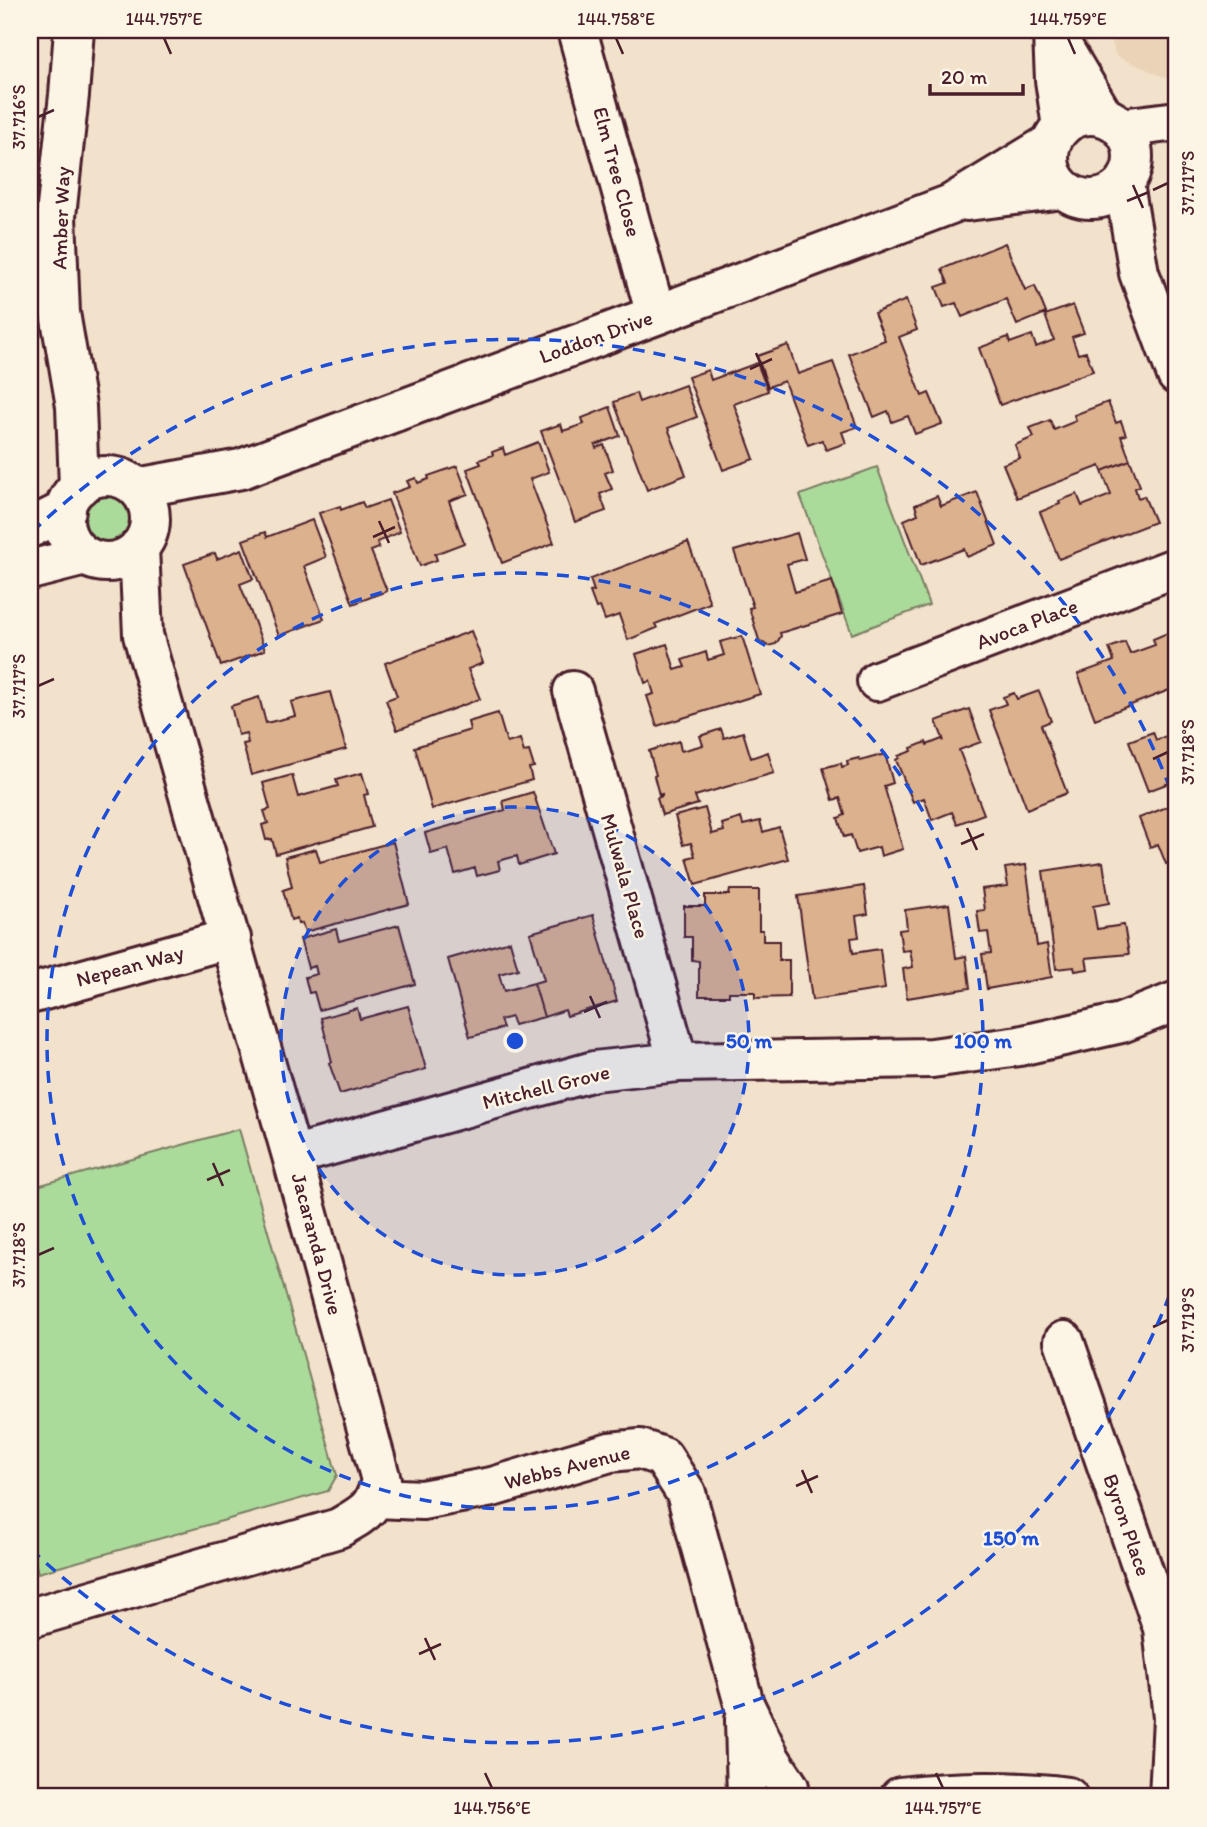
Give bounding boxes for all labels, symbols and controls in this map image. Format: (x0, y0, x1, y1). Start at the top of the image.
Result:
text: 144.757°E (126, 8, 203, 30)
text: 144.758°E (577, 8, 655, 30)
text: 144.759°E (1029, 8, 1107, 30)
scale bar (930, 52, 1023, 96)
text: 20 m (941, 64, 988, 89)
text: 37.716°S (8, 84, 30, 150)
street label: Elm Tree Close (588, 104, 647, 240)
text: 37.717°S (1177, 151, 1199, 215)
street label: Amber Way (46, 166, 75, 270)
street label: Loddon Drive (536, 304, 656, 369)
street label: Avoca Place (973, 593, 1081, 654)
text: 37.717°S (8, 654, 30, 718)
text: 37.718°S (1177, 719, 1199, 785)
street label: Mulwala Place (596, 811, 655, 941)
street label: Nepean Way (73, 939, 186, 992)
text: 50 m (726, 1028, 773, 1053)
text: 100 m (954, 1028, 1012, 1053)
centre of rings (503, 1029, 527, 1053)
street label: Mitchell Grove (480, 1059, 612, 1114)
street label: Jacaranda Drive (287, 1170, 348, 1318)
text: 37.718°S (8, 1222, 30, 1288)
text: 37.719°S (1177, 1287, 1199, 1353)
street label: Webbs Avenue (501, 1439, 632, 1494)
street label: Byron Place (1098, 1470, 1157, 1579)
text: 150 m (983, 1525, 1039, 1550)
text: 144.756°E (453, 1797, 531, 1819)
text: 144.757°E (905, 1797, 982, 1819)

